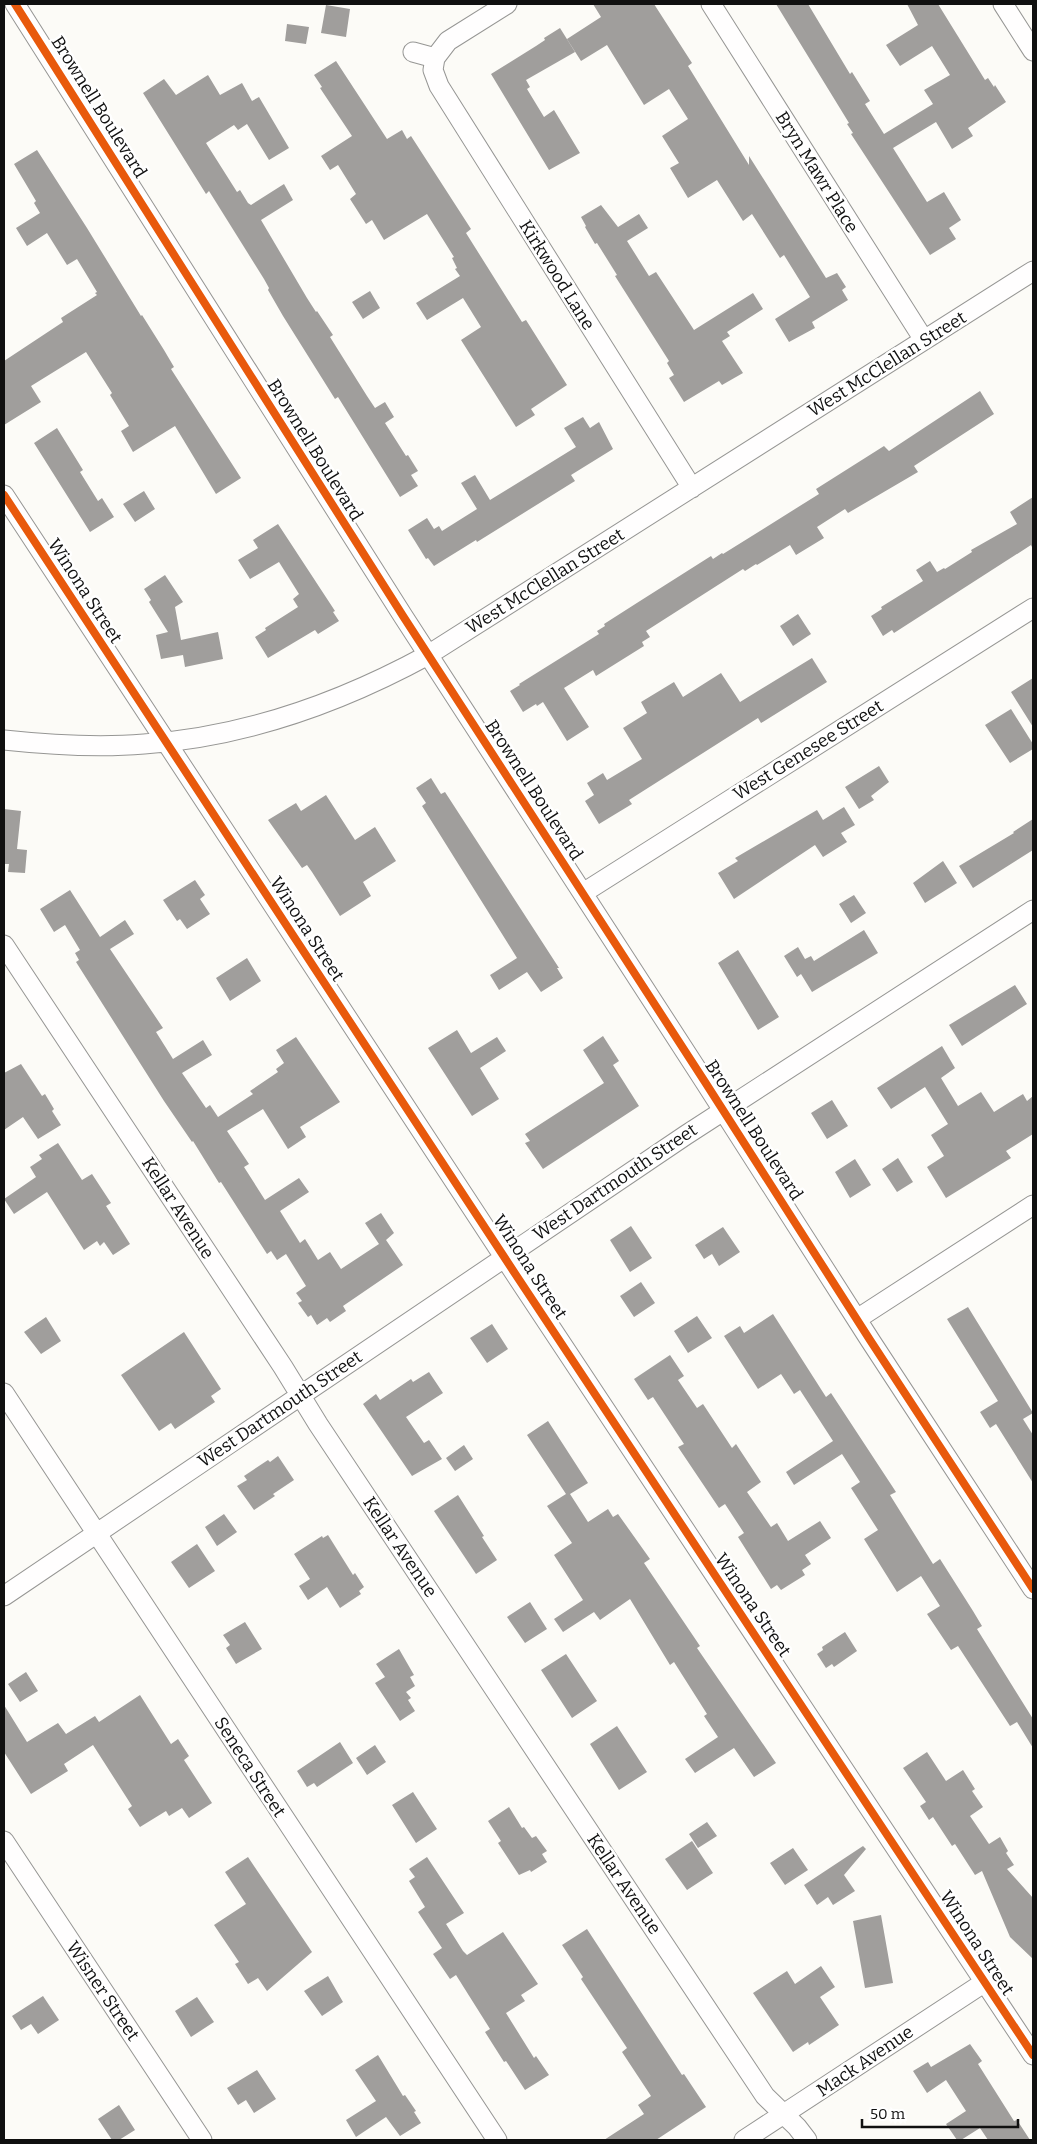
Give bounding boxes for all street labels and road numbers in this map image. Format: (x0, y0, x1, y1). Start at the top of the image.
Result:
street label: Brownell Boulevard (46, 32, 152, 182)
street label: Bryn Mawr Place (771, 107, 863, 237)
street label: Kirkwood Lane (514, 216, 600, 334)
street label: West McClellan Street (804, 306, 971, 422)
street label: Brownell Boulevard (262, 375, 368, 525)
street label: West McClellan Street (462, 523, 629, 639)
street label: Winona Street (43, 535, 127, 648)
street label: West Genesee Street (729, 695, 887, 805)
street label: Brownell Boulevard (480, 716, 588, 865)
street label: Winona Street (265, 873, 349, 986)
street label: Brownell Boulevard (700, 1056, 808, 1205)
street label: West Dartmouth Street (529, 1119, 702, 1245)
street label: Kellar Avenue (137, 1153, 219, 1263)
street label: Winona Street (488, 1211, 572, 1324)
street label: West Dartmouth Street (194, 1346, 367, 1472)
street label: Kellar Avenue (358, 1492, 442, 1602)
street label: Winona Street (710, 1549, 796, 1661)
street label: Seneca Street (210, 1713, 291, 1822)
street label: Kellar Avenue (582, 1829, 666, 1939)
street label: Winona Street (935, 1887, 1019, 2000)
street label: Wisner Street (62, 1937, 145, 2045)
street label: Mack Avenue (813, 2021, 917, 2101)

